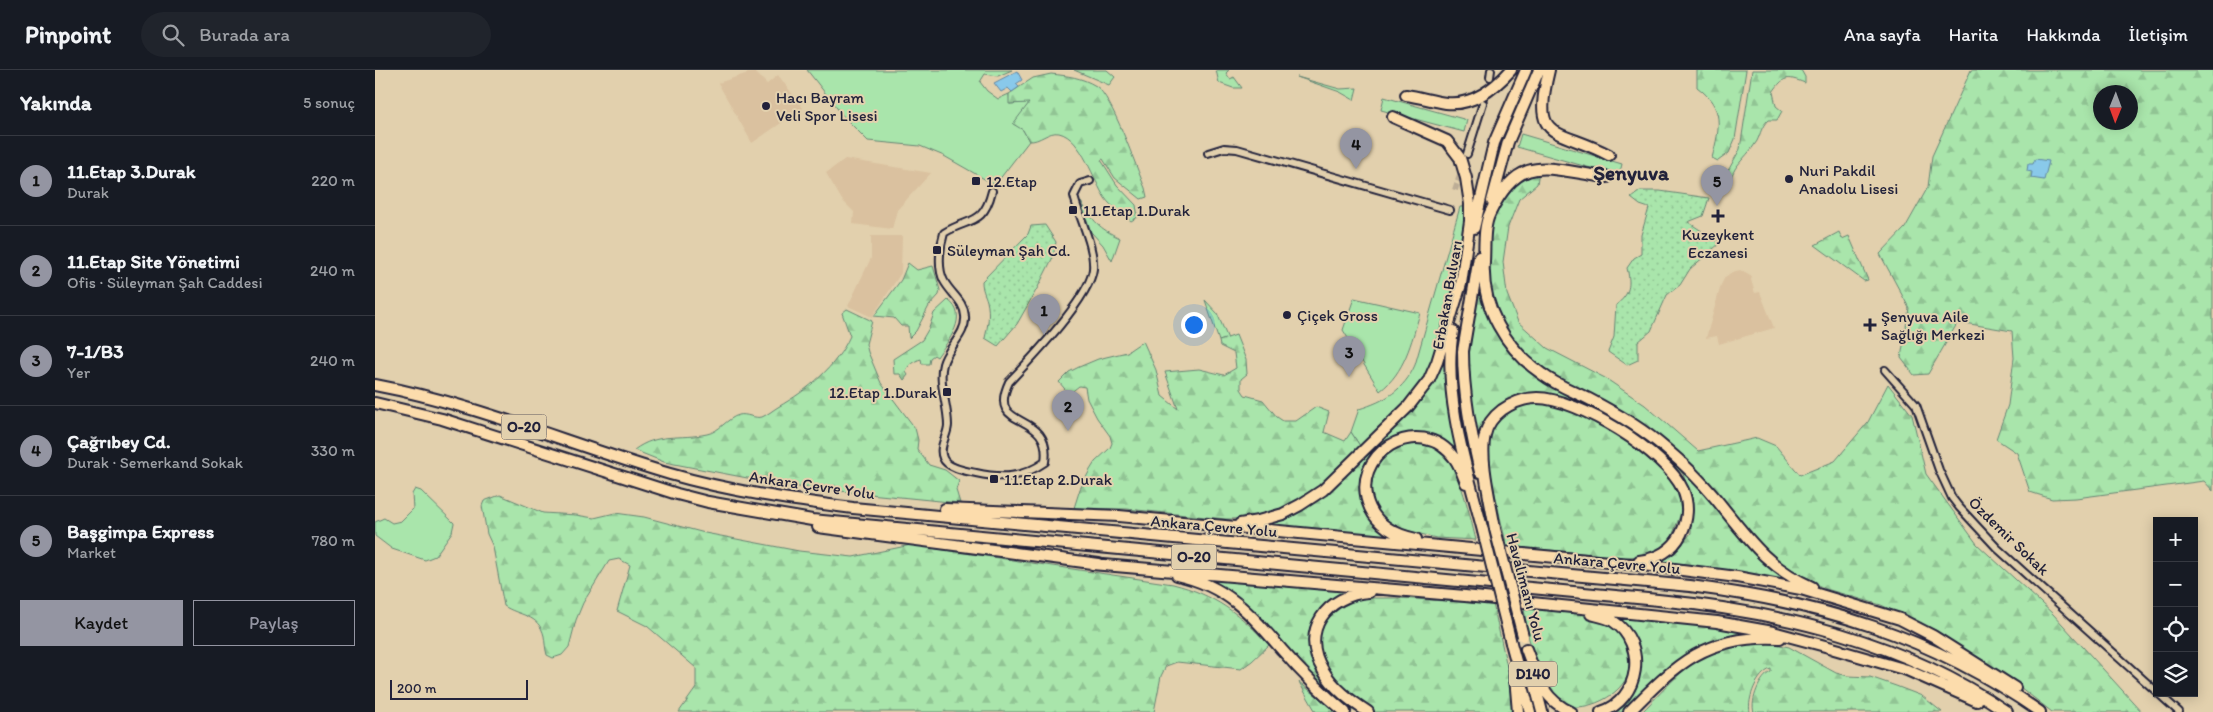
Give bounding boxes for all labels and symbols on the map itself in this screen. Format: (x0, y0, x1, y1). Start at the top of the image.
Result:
north arrow (2093, 85, 2138, 130)
place label: Hacı Bayram Veli Spor Lisesi (776, 88, 878, 125)
marker: Hacı Bayram Veli Spor Lisesi (760, 100, 772, 112)
pin: 4 (1340, 128, 1372, 169)
district label: Şenyuva (1593, 160, 1670, 186)
place label: Nuri Pakdil Anadolu Lisesi (1799, 161, 1898, 198)
pin: 5 (1701, 165, 1733, 206)
place label: 12.Etap (986, 172, 1037, 191)
marker: Nuri Pakdil Anadolu Lisesi (1783, 173, 1795, 185)
marker: 12.Etap (970, 175, 982, 187)
place label: 11.Etap 1.Durak (1083, 201, 1191, 220)
marker: 11.Etap 1.Durak (1067, 204, 1079, 216)
marker: Kuzeykent Eczanesi (1712, 210, 1724, 222)
place label: Kuzeykent Eczanesi (1682, 225, 1754, 262)
street label: Erbakan Bulvarı (1428, 239, 1466, 351)
place label: Süleyman Şah Cd. (947, 241, 1071, 260)
marker: Süleyman Şah Cd. (931, 244, 943, 256)
pin: 1 (1028, 294, 1060, 335)
place label: Çiçek Gross (1297, 306, 1378, 325)
place label: Şenyuva Aile Sağlığı Merkezi (1881, 307, 1985, 344)
marker: Çiçek Gross (1281, 309, 1293, 321)
your location (1181, 312, 1207, 338)
marker: Şenyuva Aile Sağlığı Merkezi (1863, 318, 1877, 332)
pin: 3 (1333, 336, 1365, 377)
place label: 12.Etap 1.Durak (829, 383, 938, 402)
marker: 12.Etap 1.Durak (941, 386, 953, 398)
pin: 2 (1052, 390, 1084, 431)
road number: O-20 (501, 414, 547, 440)
street label: Ankara Çevre Yolu (748, 467, 876, 503)
place label: 11.Etap 2.Durak (1004, 470, 1113, 489)
marker: 11.Etap 2.Durak (988, 473, 1000, 485)
street label: Özdemir Sokak (1965, 493, 2054, 580)
street label: Ankara Çevre Yolu (1150, 511, 1278, 541)
street label: Havalimanı Yolu (1502, 531, 1550, 643)
road number: O-20 (1171, 544, 1217, 570)
street label: Ankara Çevre Yolu (1553, 548, 1681, 578)
road number: D140 (1509, 662, 1557, 686)
scale bar (390, 677, 527, 700)

